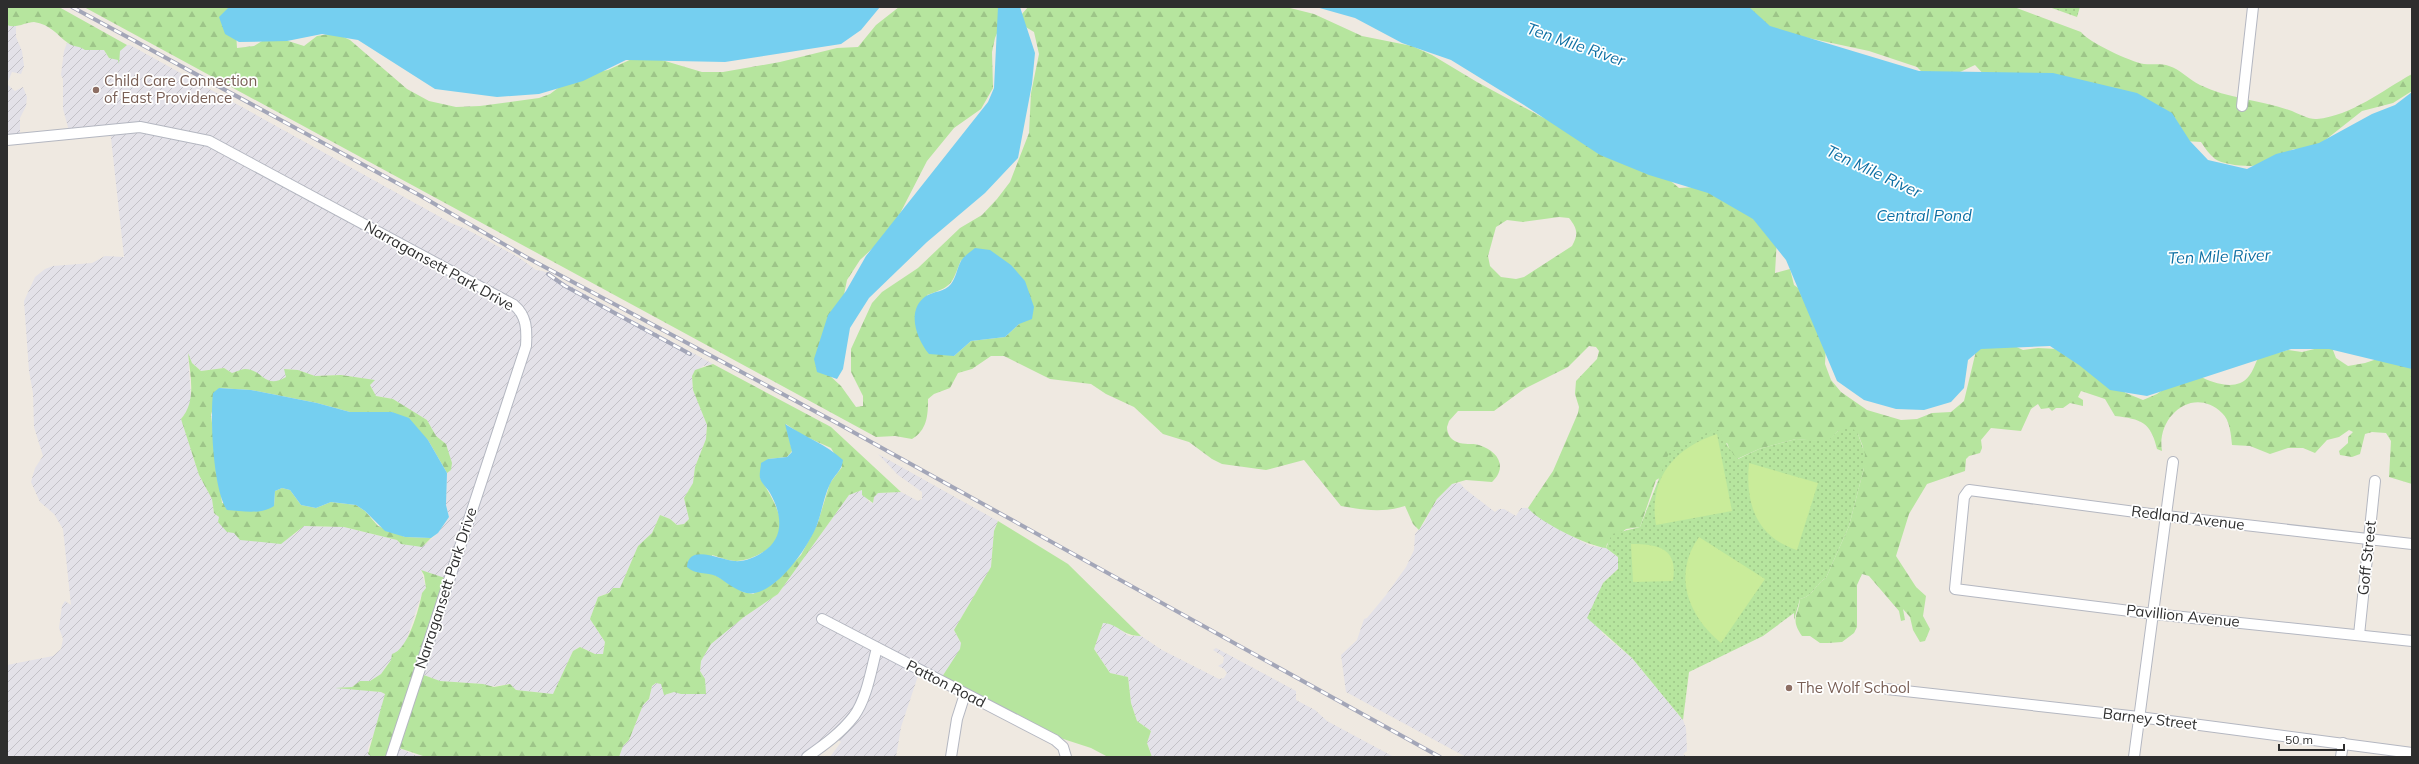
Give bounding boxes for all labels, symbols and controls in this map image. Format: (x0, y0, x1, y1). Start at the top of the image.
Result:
water label: Ten Mile River (1524, 18, 1629, 71)
place label: Child Care Connection of East Providence (104, 71, 257, 107)
marker: Child Care Connection of East Providence (91, 85, 101, 95)
water label: Ten Mile River (1823, 140, 1926, 202)
water label: Central Pond (1876, 205, 1972, 225)
street label: Narragansett Park Drive (361, 216, 517, 315)
water label: Ten Mile River (2167, 244, 2272, 268)
street label: Redland Avenue (2130, 501, 2246, 534)
street label: Narragansett Park Drive (410, 505, 481, 671)
street label: Goff Street (2353, 520, 2380, 596)
street label: Pavillion Avenue (2125, 600, 2241, 631)
street label: Patton Road (903, 655, 989, 712)
place label: The Wolf School (1797, 678, 1910, 697)
marker: The Wolf School (1784, 683, 1794, 693)
street label: Barney Street (2102, 703, 2198, 734)
scale bar (2279, 726, 2344, 752)
text: 50 m (2285, 732, 2313, 747)

